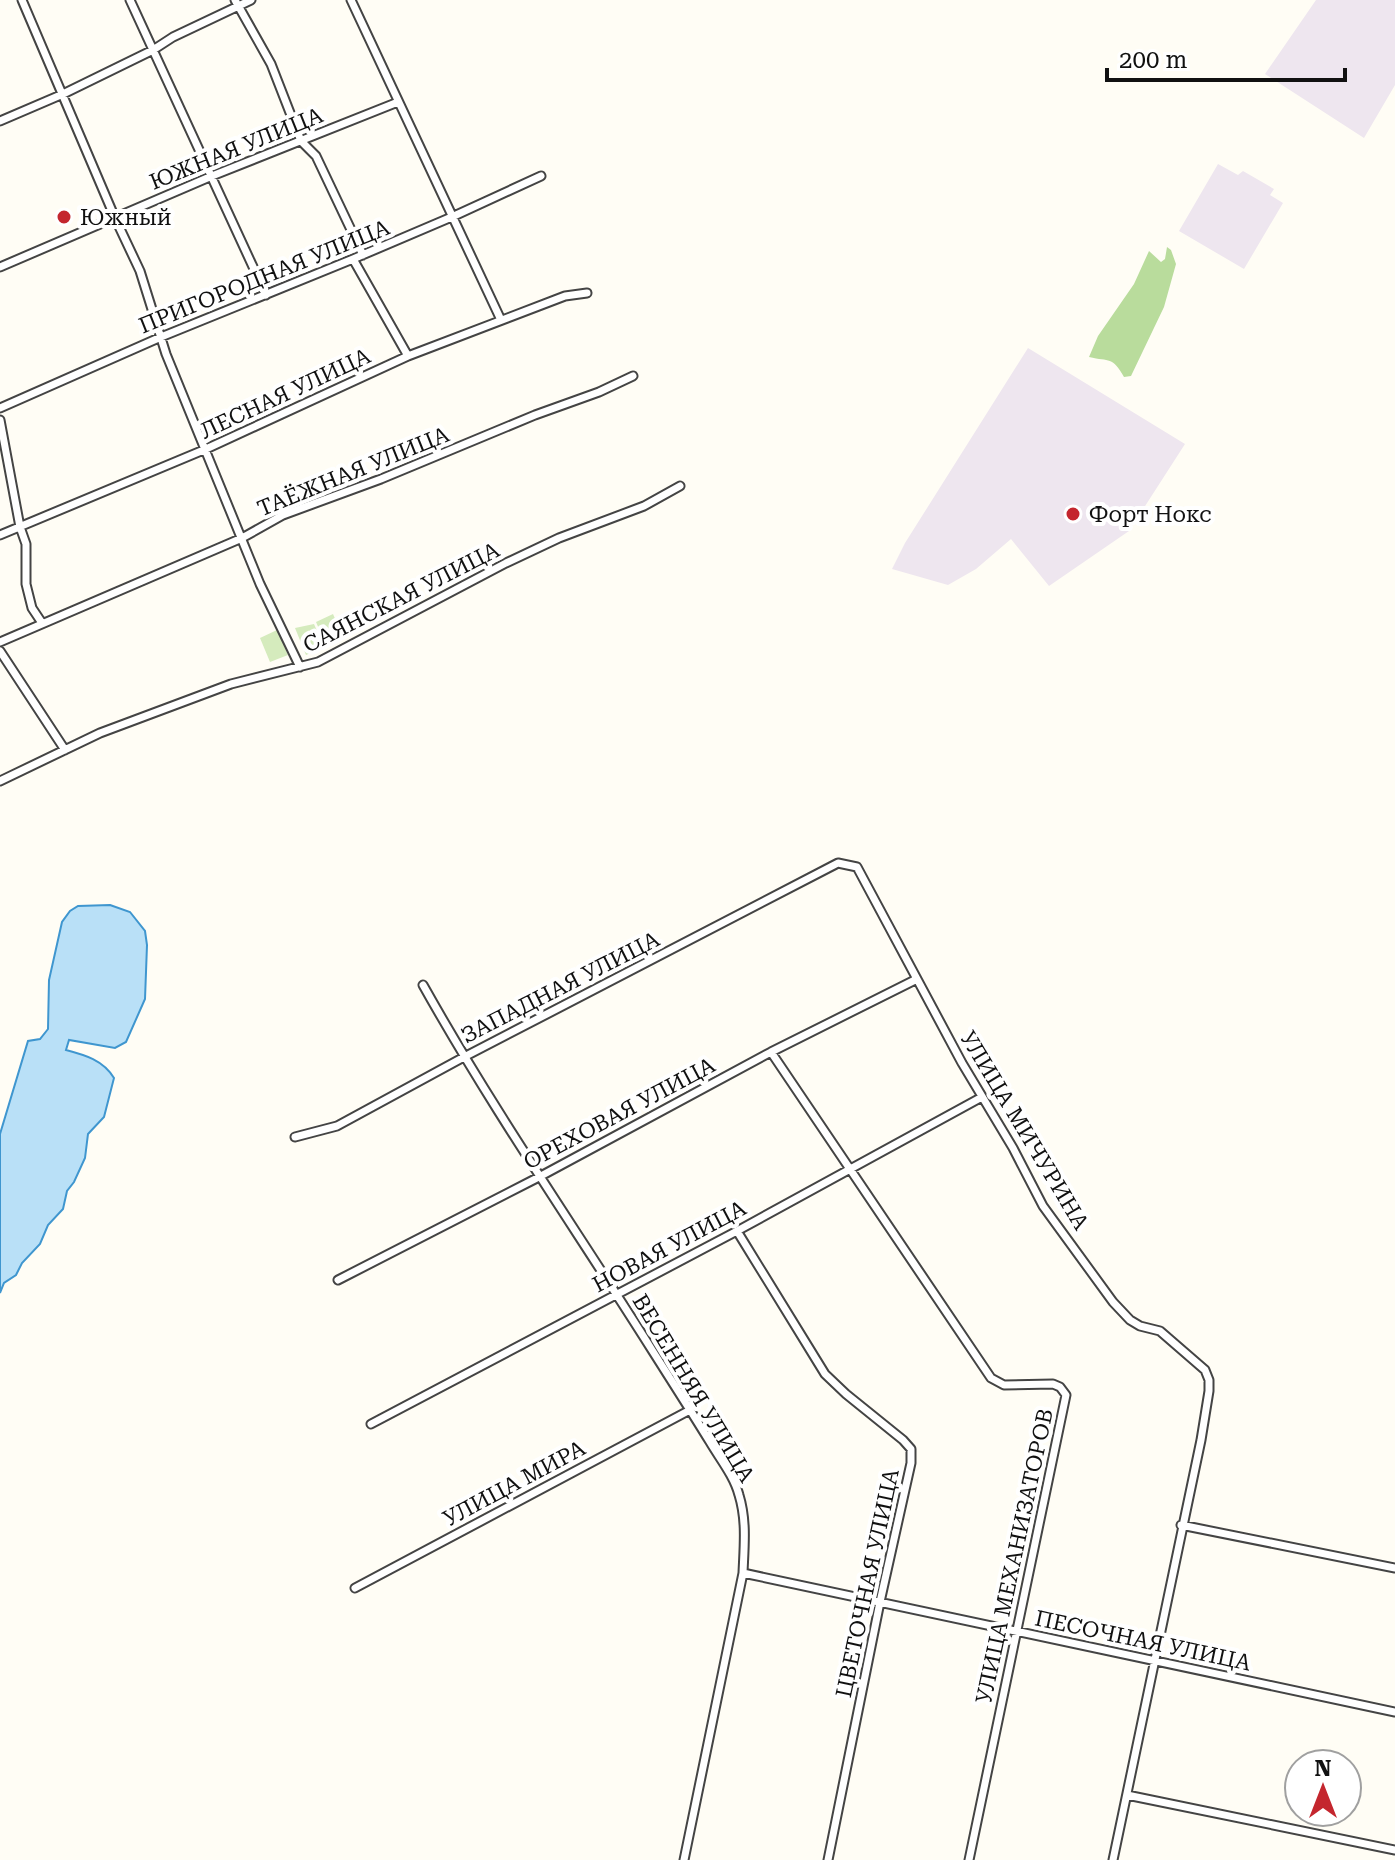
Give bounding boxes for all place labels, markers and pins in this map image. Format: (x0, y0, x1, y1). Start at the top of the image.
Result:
place label: Южный (80, 205, 172, 230)
marker: Южный (55, 208, 73, 226)
place label: Форт Нокс (1089, 502, 1212, 527)
marker: Форт Нокс (1064, 505, 1082, 523)

